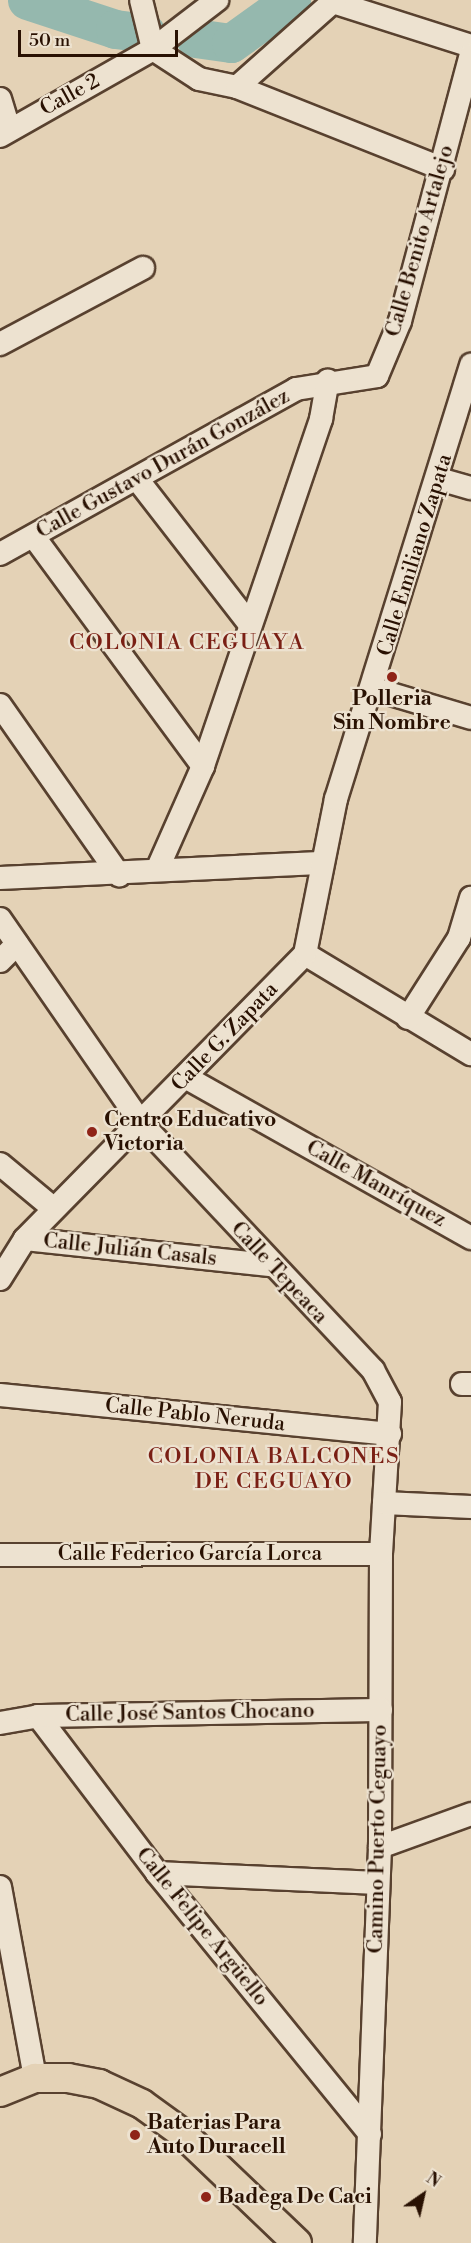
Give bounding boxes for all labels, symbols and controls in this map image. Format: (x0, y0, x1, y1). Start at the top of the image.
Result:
scale bar (21, 18, 182, 56)
text: 50 m (29, 29, 70, 52)
street label: Calle 2 (36, 68, 104, 122)
street label: Calle Benito Artalejo (381, 142, 459, 340)
street label: Calle Gustavo Durán González (32, 384, 294, 544)
street label: Calle Emiliano Zapata (372, 451, 458, 659)
district label: COLONIA CEGUAYA (69, 630, 305, 656)
marker: Polleria Sin Nombre (385, 670, 399, 684)
place label: Polleria Sin Nombre (333, 686, 451, 736)
street label: Calle G. Zapata (166, 977, 284, 1097)
place label: Centro Educativo Victoria (104, 1107, 276, 1157)
marker: Centro Educativo Victoria (85, 1125, 99, 1139)
street label: Calle Manríquez (302, 1135, 450, 1233)
street label: Calle Tepeaca (225, 1217, 333, 1329)
street label: Calle Julián Casals (42, 1228, 218, 1272)
street label: Calle Pablo Neruda (104, 1393, 286, 1437)
district label: COLONIA BALCONES DE CEGUAYO (148, 1443, 400, 1494)
street label: Calle Federico García Lorca (58, 1541, 322, 1567)
street label: Calle José Santos Chocano (65, 1698, 315, 1728)
street label: Camino Puerto Ceguayo (363, 1724, 393, 1954)
street label: Calle Felipe Argüello (130, 1843, 274, 2011)
place label: Baterias Para Auto Duracell (147, 2110, 286, 2160)
marker: Baterias Para Auto Duracell (128, 2128, 142, 2142)
north arrow (393, 2165, 453, 2225)
text: N (422, 2168, 444, 2192)
place label: Badega De Caci (218, 2184, 372, 2210)
marker: Badega De Caci (199, 2190, 213, 2204)

